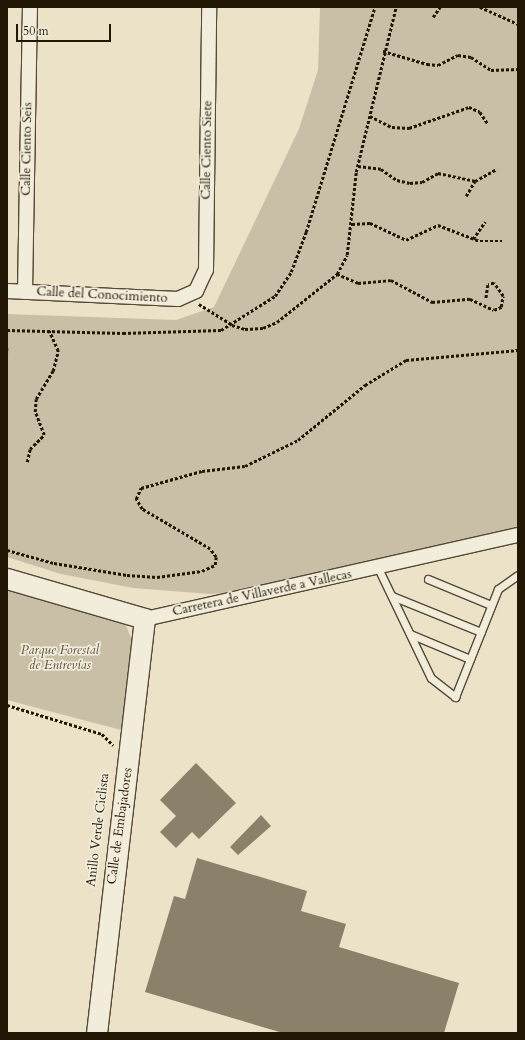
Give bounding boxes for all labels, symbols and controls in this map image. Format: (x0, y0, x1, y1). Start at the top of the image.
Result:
scale bar (18, 16, 113, 42)
text: 50 m (23, 23, 49, 39)
street label: Calle Ciento Siete (198, 100, 216, 200)
street label: Calle Ciento Seis (18, 102, 36, 196)
street label: Calle del Conocimiento (36, 284, 168, 306)
street label: Carretera de Villaverde a Vallecas (171, 566, 353, 620)
park label: Parque Forestal de Entrevías (21, 643, 99, 674)
street label: Calle de Embajadores (104, 767, 136, 885)
street label: Anillo Verde Ciclista (83, 772, 113, 888)

